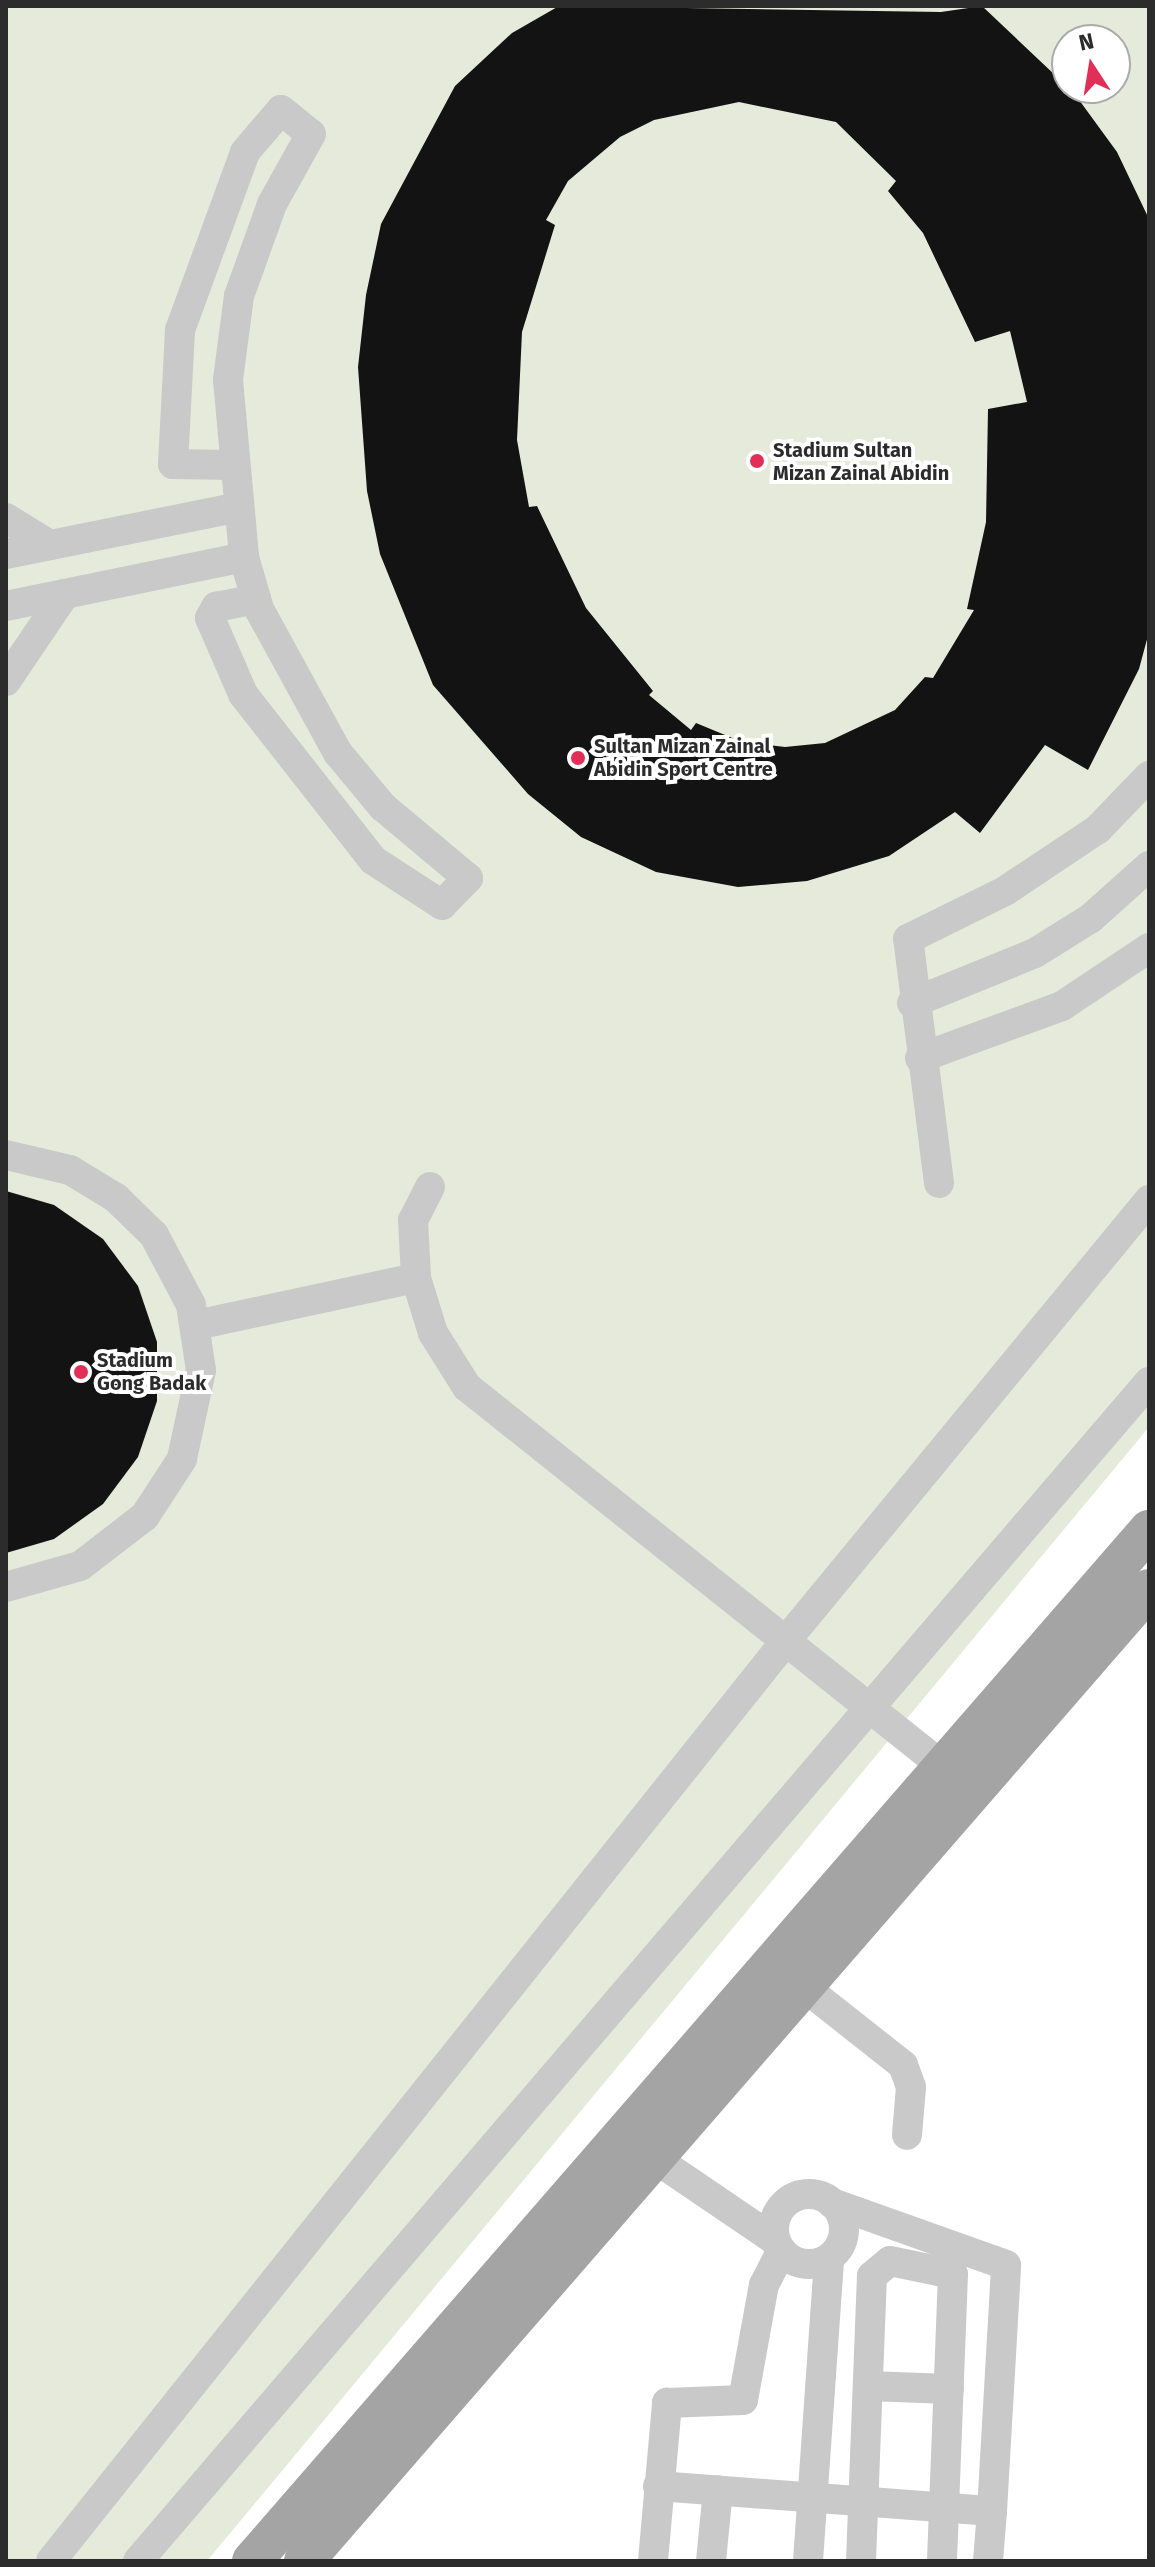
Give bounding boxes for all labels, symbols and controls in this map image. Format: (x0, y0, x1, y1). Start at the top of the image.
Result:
north arrow (1051, 24, 1131, 104)
text: N (1076, 27, 1096, 57)
place label: Stadium Sultan Mizan Zainal Abidin (773, 438, 949, 485)
marker: Stadium Sultan Mizan Zainal Abidin (748, 452, 766, 470)
place label: Sultan Mizan Zainal Abidin Sport Centre (594, 734, 773, 781)
marker: Sultan Mizan Zainal Abidin Sport Centre (569, 749, 587, 767)
place label: Stadium Gong Badak (97, 1348, 206, 1395)
marker: Stadium Gong Badak (72, 1363, 90, 1381)

